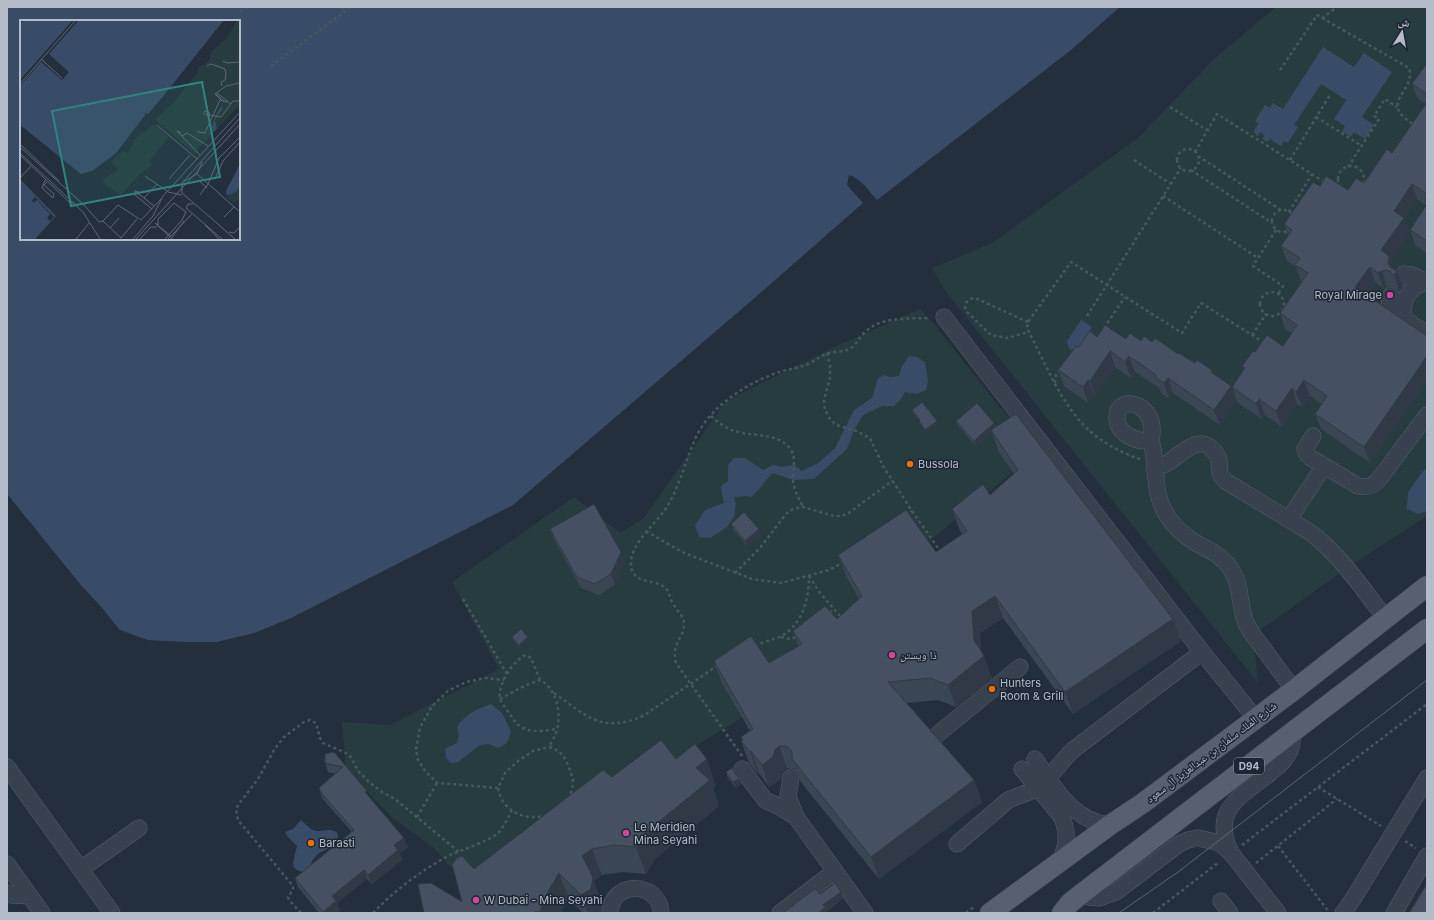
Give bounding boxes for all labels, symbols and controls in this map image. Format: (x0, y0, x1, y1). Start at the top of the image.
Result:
north arrow (1382, 12, 1422, 52)
text: ش (1397, 14, 1411, 31)
inset map (20, 20, 240, 240)
place label: Royal Mirage (1315, 288, 1382, 302)
marker: Royal Mirage (1385, 290, 1395, 300)
place label: Bussola (918, 457, 959, 471)
marker: Bussola (905, 459, 915, 469)
place label: ذا ويستن (900, 648, 937, 662)
marker: ذا ويستن (887, 650, 897, 660)
place label: Hunters Room & Grill (1000, 676, 1064, 703)
marker: Hunters Room & Grill (987, 684, 997, 694)
street label: شارع الملك سلمان بن عبدالعزيز آل سعود (1143, 698, 1279, 806)
road number: D94 (1234, 758, 1264, 774)
place label: Le Meridien Mina Seyahi (634, 820, 697, 847)
marker: Le Meridien Mina Seyahi (621, 828, 631, 838)
place label: Barasti (319, 836, 355, 850)
marker: Barasti (306, 838, 316, 848)
place label: W Dubai - Mina Seyahi (484, 893, 602, 907)
marker: W Dubai - Mina Seyahi (471, 895, 481, 905)

